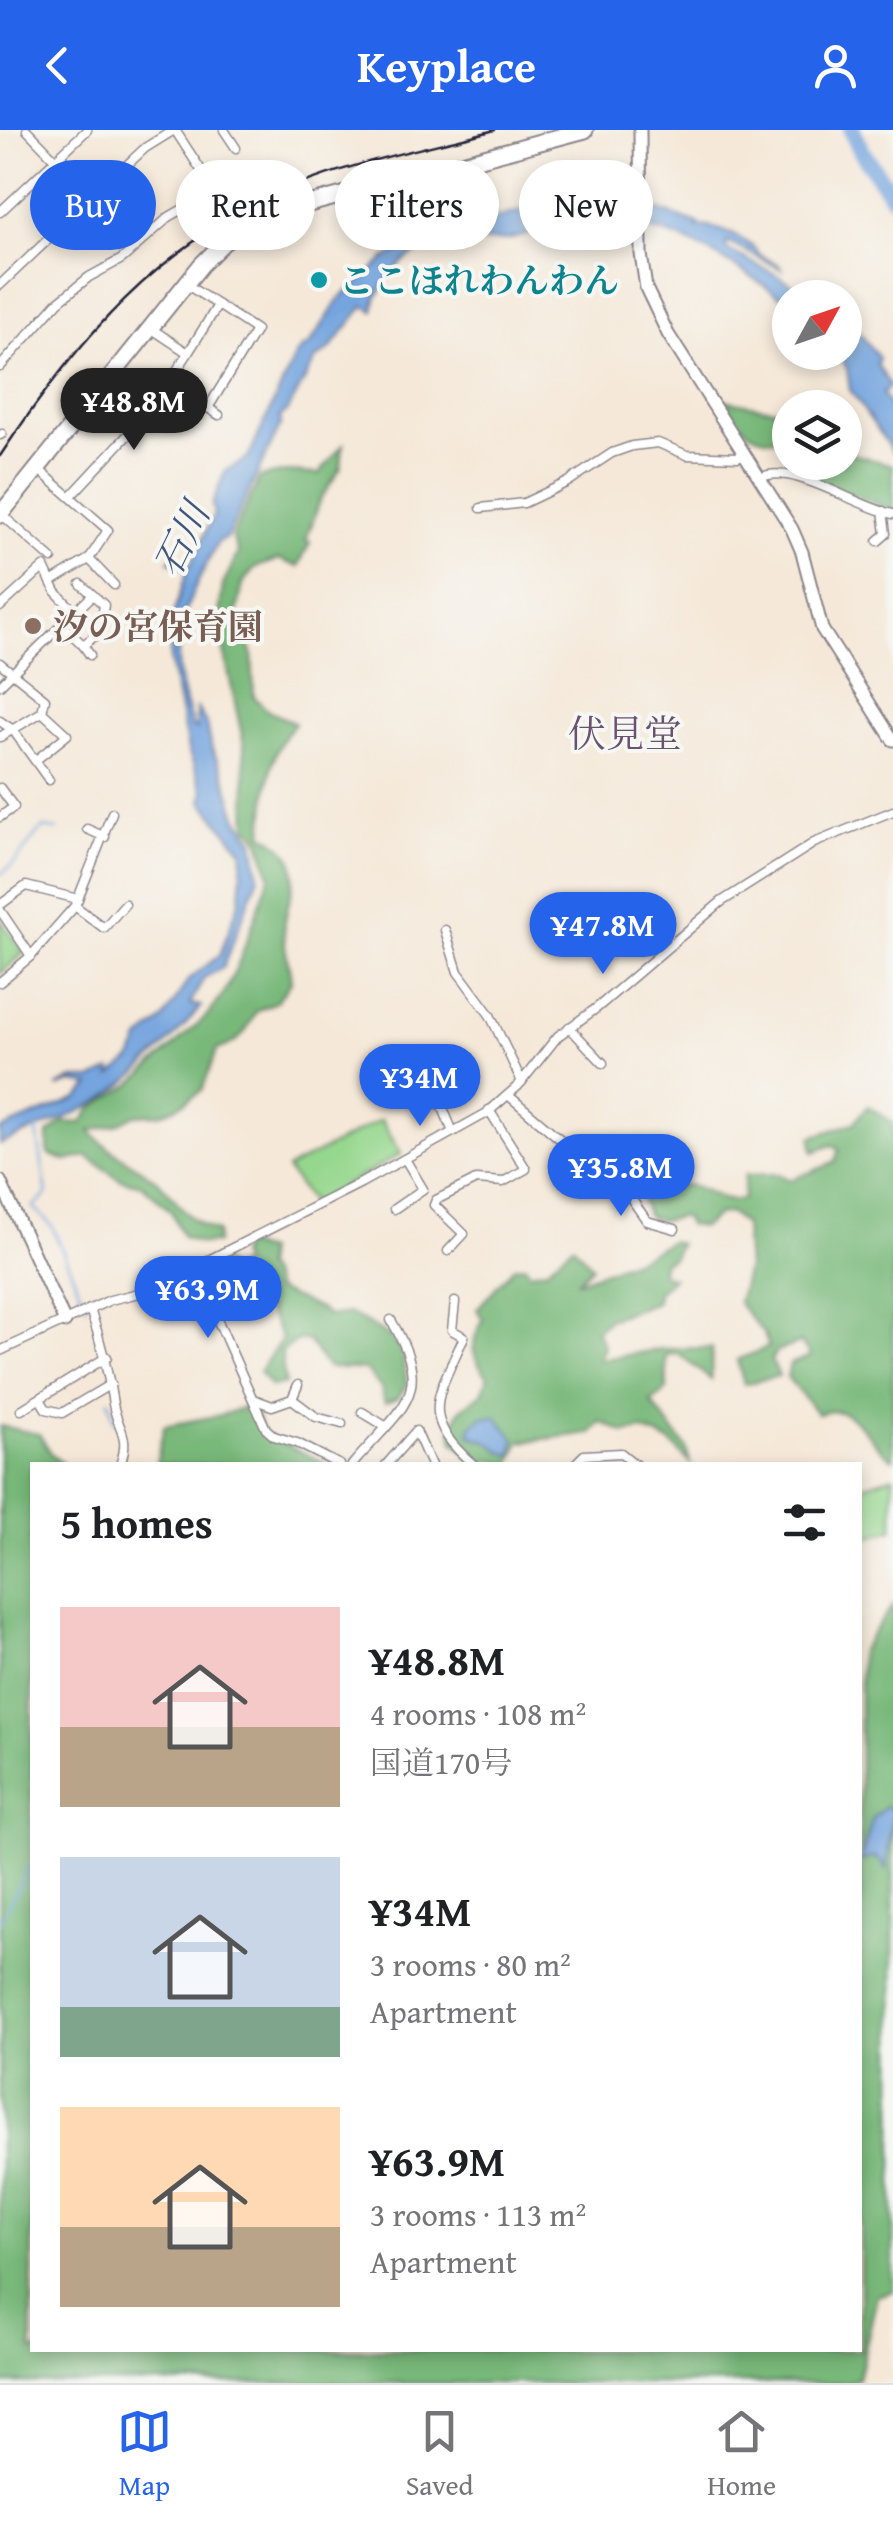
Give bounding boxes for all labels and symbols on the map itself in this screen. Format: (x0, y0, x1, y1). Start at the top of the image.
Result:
place label: ここほれわんわん (339, 255, 619, 306)
marker: ここほれわんわん (308, 269, 330, 291)
north arrow (772, 280, 862, 370)
pin: ¥48.8M (53, 368, 215, 453)
water label: 石川 (139, 489, 225, 585)
place label: 汐の宮保育園 (53, 601, 263, 652)
marker: 汐の宮保育園 (22, 615, 44, 637)
district label: 伏見堂 (568, 705, 682, 761)
pin: ¥47.8M (522, 892, 684, 977)
pin: ¥34M (361, 1044, 479, 1129)
pin: ¥35.8M (540, 1134, 702, 1219)
pin: ¥63.9M (127, 1256, 289, 1341)

